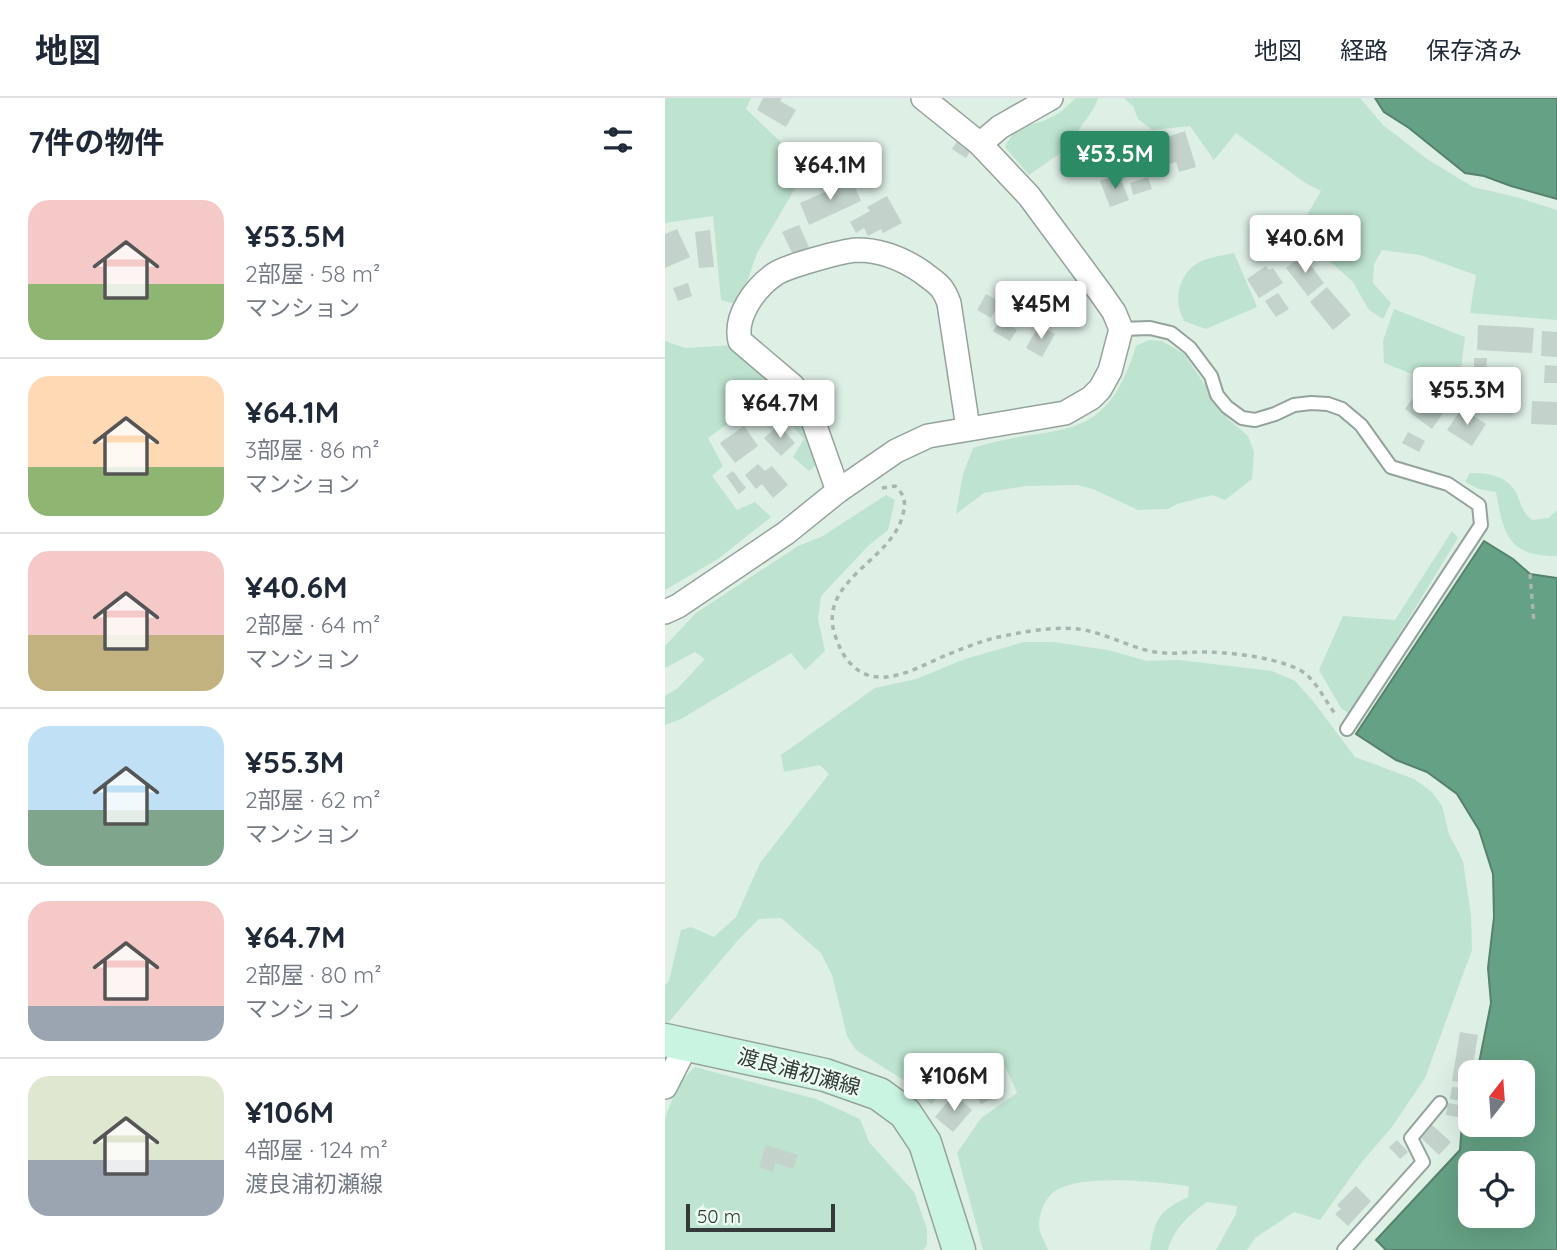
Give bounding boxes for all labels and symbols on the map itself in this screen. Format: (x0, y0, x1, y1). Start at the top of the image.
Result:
pin: ¥53.5M (1058, 132, 1172, 191)
pin: ¥64.1M (773, 142, 887, 202)
pin: ¥40.6M (1248, 216, 1362, 275)
pin: ¥45M (1000, 282, 1082, 341)
pin: ¥55.3M (1410, 368, 1524, 427)
pin: ¥64.7M (723, 380, 837, 440)
street label: 渡良浦初瀬線 (735, 1042, 863, 1100)
pin: ¥106M (905, 1054, 1003, 1113)
north arrow (1458, 1060, 1535, 1138)
scale bar (686, 1201, 835, 1233)

